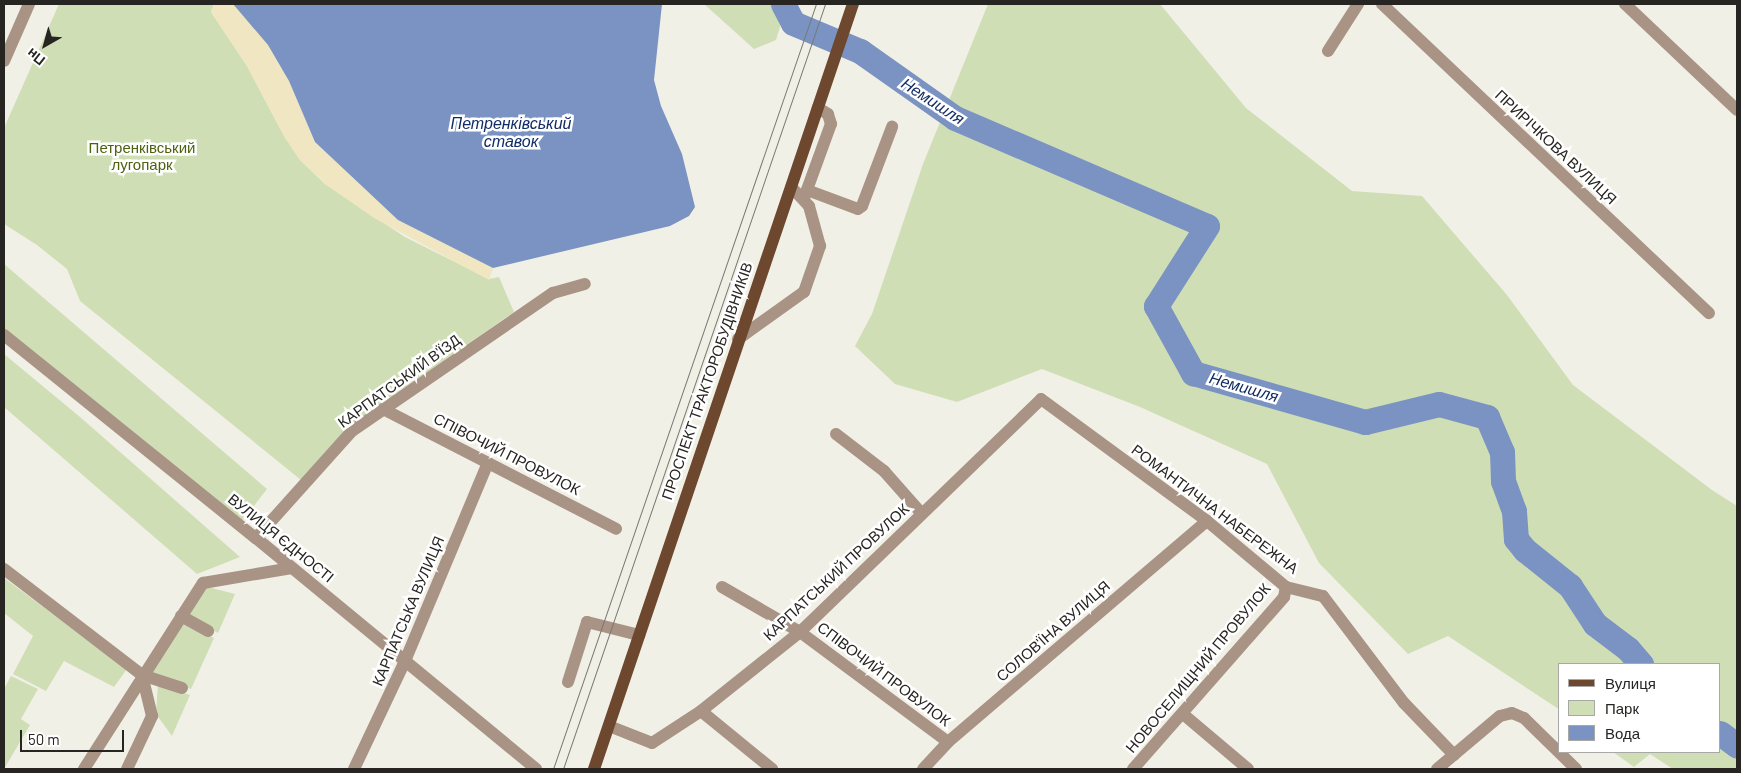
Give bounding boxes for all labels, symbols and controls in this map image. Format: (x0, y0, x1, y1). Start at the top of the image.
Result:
north arrow (20, 20, 70, 70)
text: Пн (23, 45, 48, 70)
water label: Немишля (898, 74, 968, 128)
street label: ПРИРІЧКОВА ВУЛИЦЯ (1492, 86, 1620, 208)
water label: Петренківський ставок (451, 113, 571, 151)
park label: Петренківський лугопарк (89, 138, 195, 173)
street label: ПРОСПЕКТ ТРАКТОРОБУДІВНИКІВ (658, 260, 756, 502)
street label: КАРПАТСЬКИЙ В'ЇЗД (334, 331, 464, 431)
water label: Немишля (1207, 368, 1281, 406)
street label: СПІВОЧИЙ ПРОВУЛОК (431, 409, 583, 499)
street label: РОМАНТИЧНА НАБЕРЕЖНА (1128, 440, 1302, 578)
street label: ВУЛИЦЯ ЄДНОСТІ (224, 490, 338, 586)
street label: КАРПАТСЬКИЙ ПРОВУЛОК (760, 500, 912, 644)
street label: КАРПАТСЬКА ВУЛИЦЯ (368, 533, 448, 689)
street label: СОЛОВ'ЇНА ВУЛИЦЯ (993, 577, 1113, 685)
street label: НОВОСЕЛИЩНИЙ ПРОВУЛОК (1122, 580, 1274, 756)
street label: СПІВОЧИЙ ПРОВУЛОК (814, 618, 954, 730)
legend (1558, 663, 1721, 753)
text: Вулиця (1605, 674, 1656, 692)
text: Парк (1605, 699, 1639, 717)
scale bar (22, 720, 126, 752)
text: Вода (1605, 724, 1640, 742)
text: 50 m (28, 730, 60, 748)

